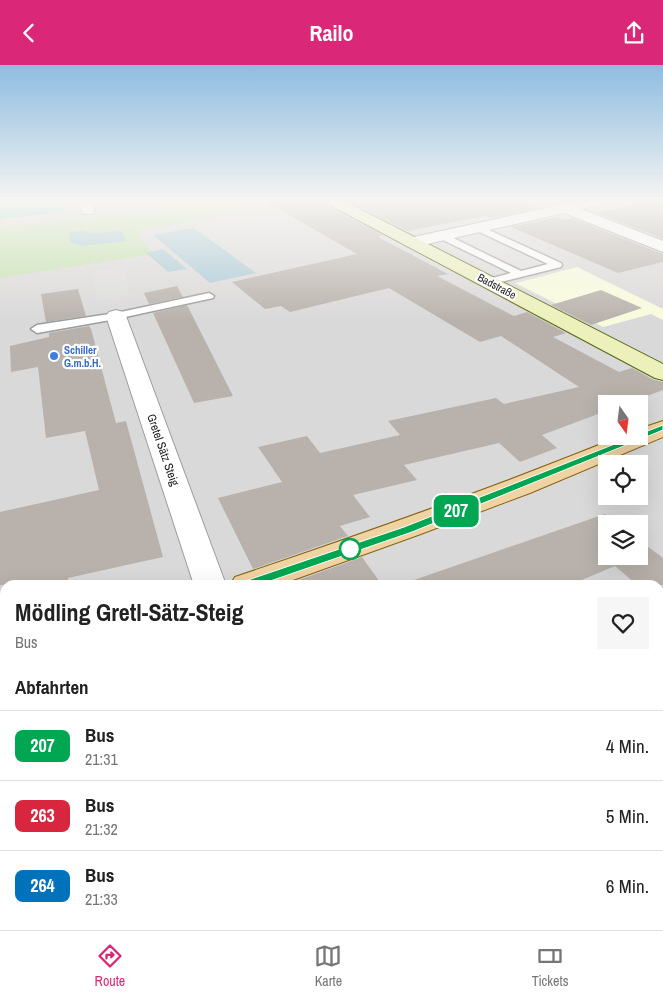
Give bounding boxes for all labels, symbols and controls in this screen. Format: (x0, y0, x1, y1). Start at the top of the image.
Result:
text: Railo (309, 18, 354, 48)
icon: back (15, 19, 43, 47)
icon: share (620, 19, 648, 47)
street label: Badstraße (475, 270, 519, 302)
place label: Schiller G.m.b.H. (64, 343, 102, 370)
marker: Schiller G.m.b.H. (48, 350, 60, 362)
north arrow (598, 395, 648, 445)
map controls (598, 395, 648, 565)
street label: Gretel Sätz Steig (143, 412, 183, 489)
button: locate (598, 455, 648, 505)
line badge: 207 (427, 495, 485, 527)
text: 207 (444, 498, 468, 523)
button: layers (598, 515, 648, 565)
unlabelled marker (339, 538, 361, 560)
text: Mödling Gretl-Sätz-Steig (15, 596, 244, 628)
button: heart (597, 597, 649, 649)
text: Bus (15, 631, 38, 653)
text: Abfahrten (15, 674, 89, 700)
text: Bus (85, 722, 114, 748)
text: 207 (30, 733, 55, 758)
text: 4 Min. (606, 733, 649, 759)
text: 21:31 (85, 748, 118, 770)
text: Bus (85, 792, 114, 818)
text: 263 (30, 803, 55, 828)
text: 5 Min. (606, 803, 649, 829)
text: 21:32 (85, 818, 118, 840)
text: Bus (85, 862, 114, 888)
text: 264 (30, 873, 55, 898)
text: 6 Min. (606, 873, 649, 899)
text: 21:33 (85, 888, 118, 910)
tab: Route (95, 942, 125, 990)
tab: Karte (314, 942, 342, 990)
tab: Tickets (532, 942, 568, 990)

